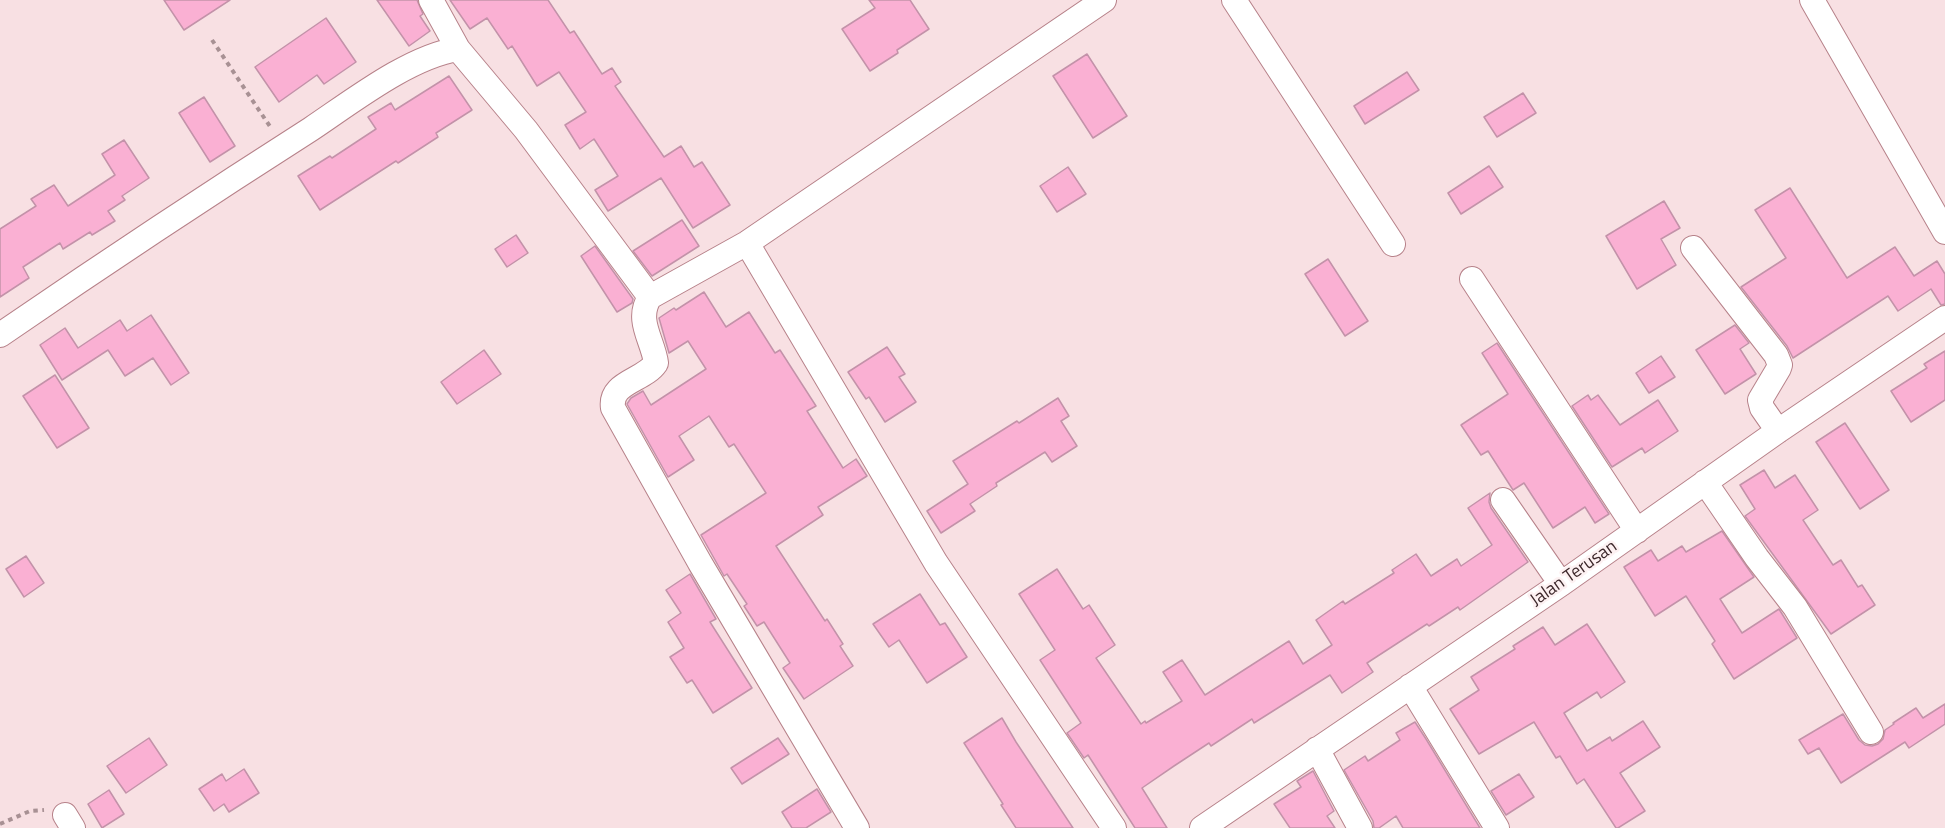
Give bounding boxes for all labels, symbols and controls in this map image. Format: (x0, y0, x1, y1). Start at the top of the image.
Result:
street label: Jalan Terusan (1527, 536, 1621, 612)

